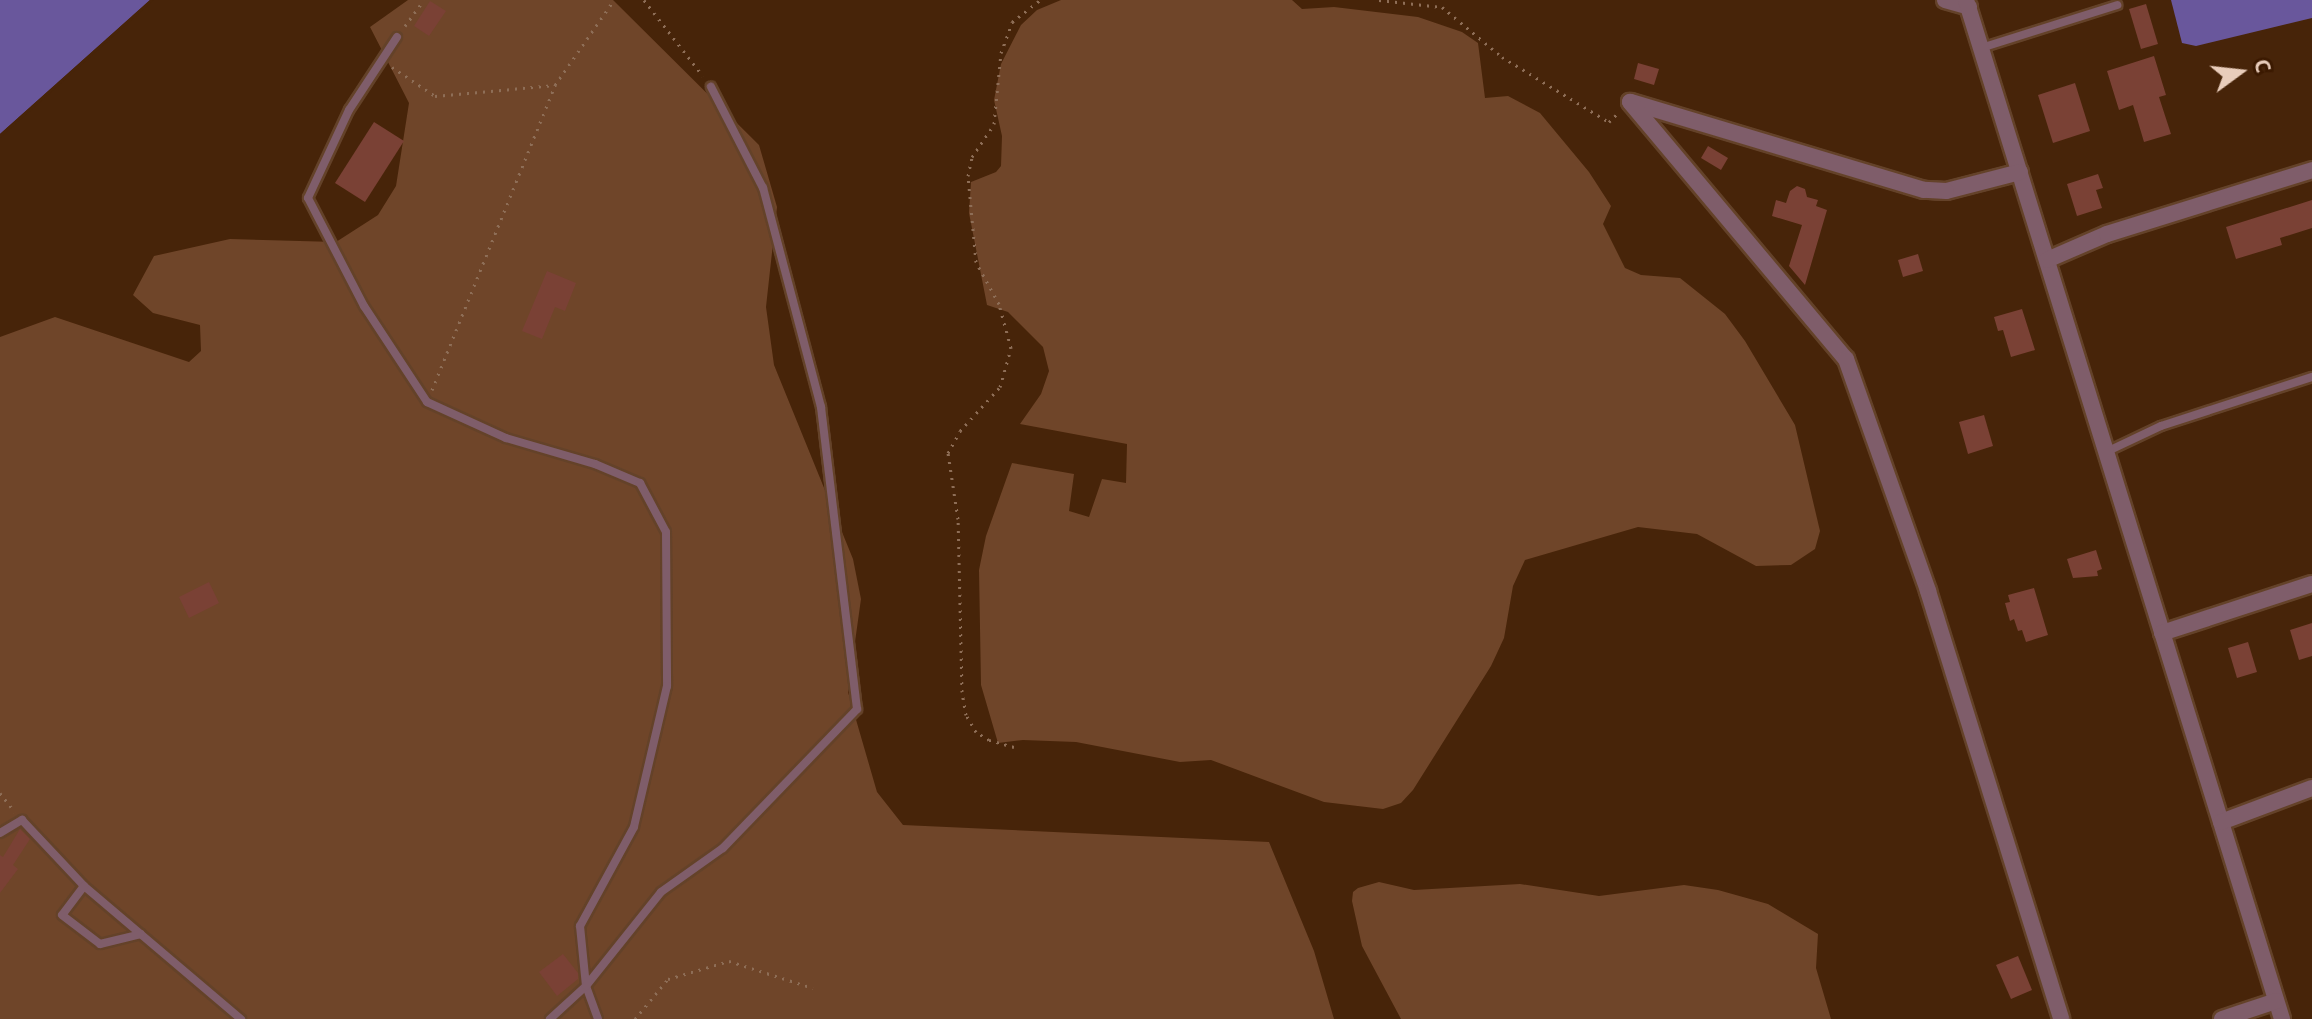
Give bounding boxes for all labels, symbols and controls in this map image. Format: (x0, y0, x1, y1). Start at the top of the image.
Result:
north arrow (2200, 32, 2280, 112)
text: С (2248, 56, 2278, 75)

